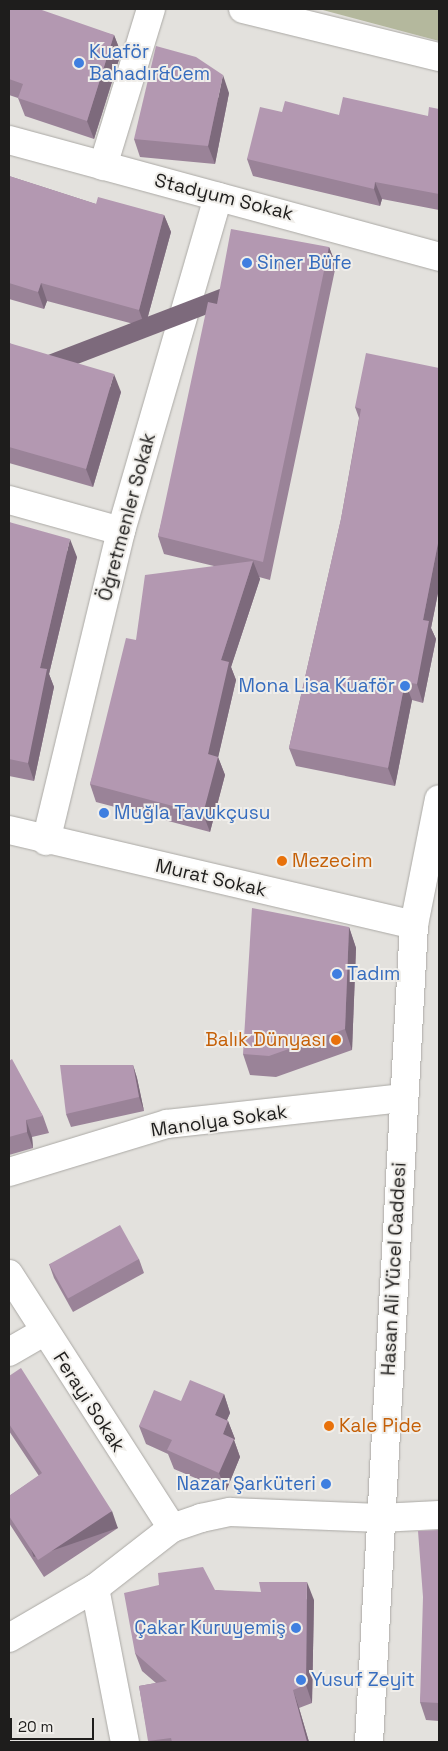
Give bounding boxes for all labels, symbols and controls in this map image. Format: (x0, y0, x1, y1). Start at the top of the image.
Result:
place label: Kuaför Bahadır&Cem (89, 41, 210, 85)
marker: Kuaför Bahadır&Cem (73, 57, 85, 69)
street label: Stadyum Sokak (152, 169, 296, 225)
place label: Siner Büfe (257, 252, 352, 274)
marker: Siner Büfe (241, 257, 253, 269)
street label: Öğretmenler Sokak (94, 430, 160, 604)
place label: Mona Lisa Kuaför (238, 675, 395, 697)
marker: Mona Lisa Kuaför (399, 680, 411, 692)
place label: Muğla Tavukçusu (114, 802, 271, 824)
marker: Muğla Tavukçusu (98, 807, 110, 819)
place label: Mezecim (292, 850, 372, 872)
street label: Murat Sokak (153, 854, 269, 902)
marker: Mezecim (276, 855, 288, 867)
place label: Tadım (347, 963, 400, 985)
marker: Tadım (331, 968, 343, 980)
place label: Balık Dünyası (205, 1029, 326, 1051)
marker: Balık Dünyası (330, 1034, 342, 1046)
street label: Manolya Sokak (149, 1100, 289, 1142)
street label: Hasan Ali Yücel Caddesi (377, 1162, 411, 1376)
street label: Ferayi Sokak (48, 1348, 130, 1456)
place label: Kale Pide (339, 1415, 422, 1437)
marker: Kale Pide (323, 1420, 335, 1432)
place label: Nazar Şarküteri (177, 1473, 316, 1495)
marker: Nazar Şarküteri (320, 1478, 332, 1490)
place label: Çakar Kuruyemiş (134, 1617, 286, 1639)
marker: Çakar Kuruyemiş (290, 1622, 302, 1634)
place label: Yusuf Zeyit (311, 1669, 415, 1691)
marker: Yusuf Zeyit (295, 1674, 307, 1686)
scale bar (12, 1708, 96, 1740)
text: 20 m (18, 1717, 53, 1736)

